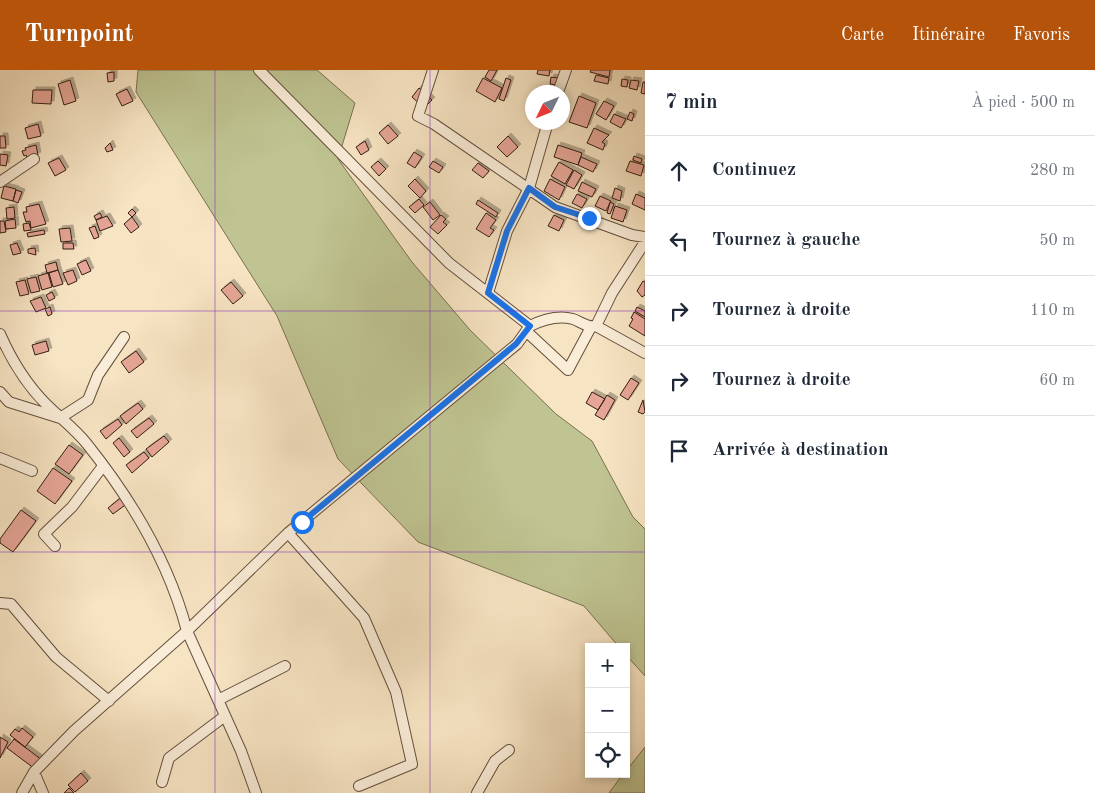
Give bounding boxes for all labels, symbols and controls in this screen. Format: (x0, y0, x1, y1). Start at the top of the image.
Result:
text: Turnpoint (25, 23, 133, 47)
text: Carte (841, 26, 884, 44)
text: Itinéraire (912, 26, 985, 44)
text: Favoris (1013, 26, 1070, 44)
north arrow (525, 85, 570, 130)
text: 7 min (665, 92, 718, 113)
text: À pied · 500 m (972, 95, 1075, 111)
icon: ahead (665, 157, 693, 185)
text: Continuez (712, 161, 796, 180)
text: 280 m (1030, 163, 1075, 179)
route end (578, 207, 601, 230)
icon: left (665, 227, 693, 255)
text: Tournez à gauche (712, 231, 860, 250)
text: 50 m (1039, 233, 1075, 249)
icon: right (665, 297, 693, 325)
text: Tournez à droite (712, 301, 851, 320)
text: 110 m (1030, 303, 1075, 319)
icon: right (665, 367, 693, 395)
text: Tournez à droite (712, 371, 851, 390)
text: 60 m (1039, 373, 1075, 389)
icon: arrive (665, 437, 693, 465)
text: Arrivée à destination (712, 441, 888, 460)
route start (291, 511, 314, 534)
map controls (585, 643, 630, 778)
button: + (585, 643, 630, 688)
button: − (585, 688, 630, 733)
button: locate (585, 733, 630, 778)

